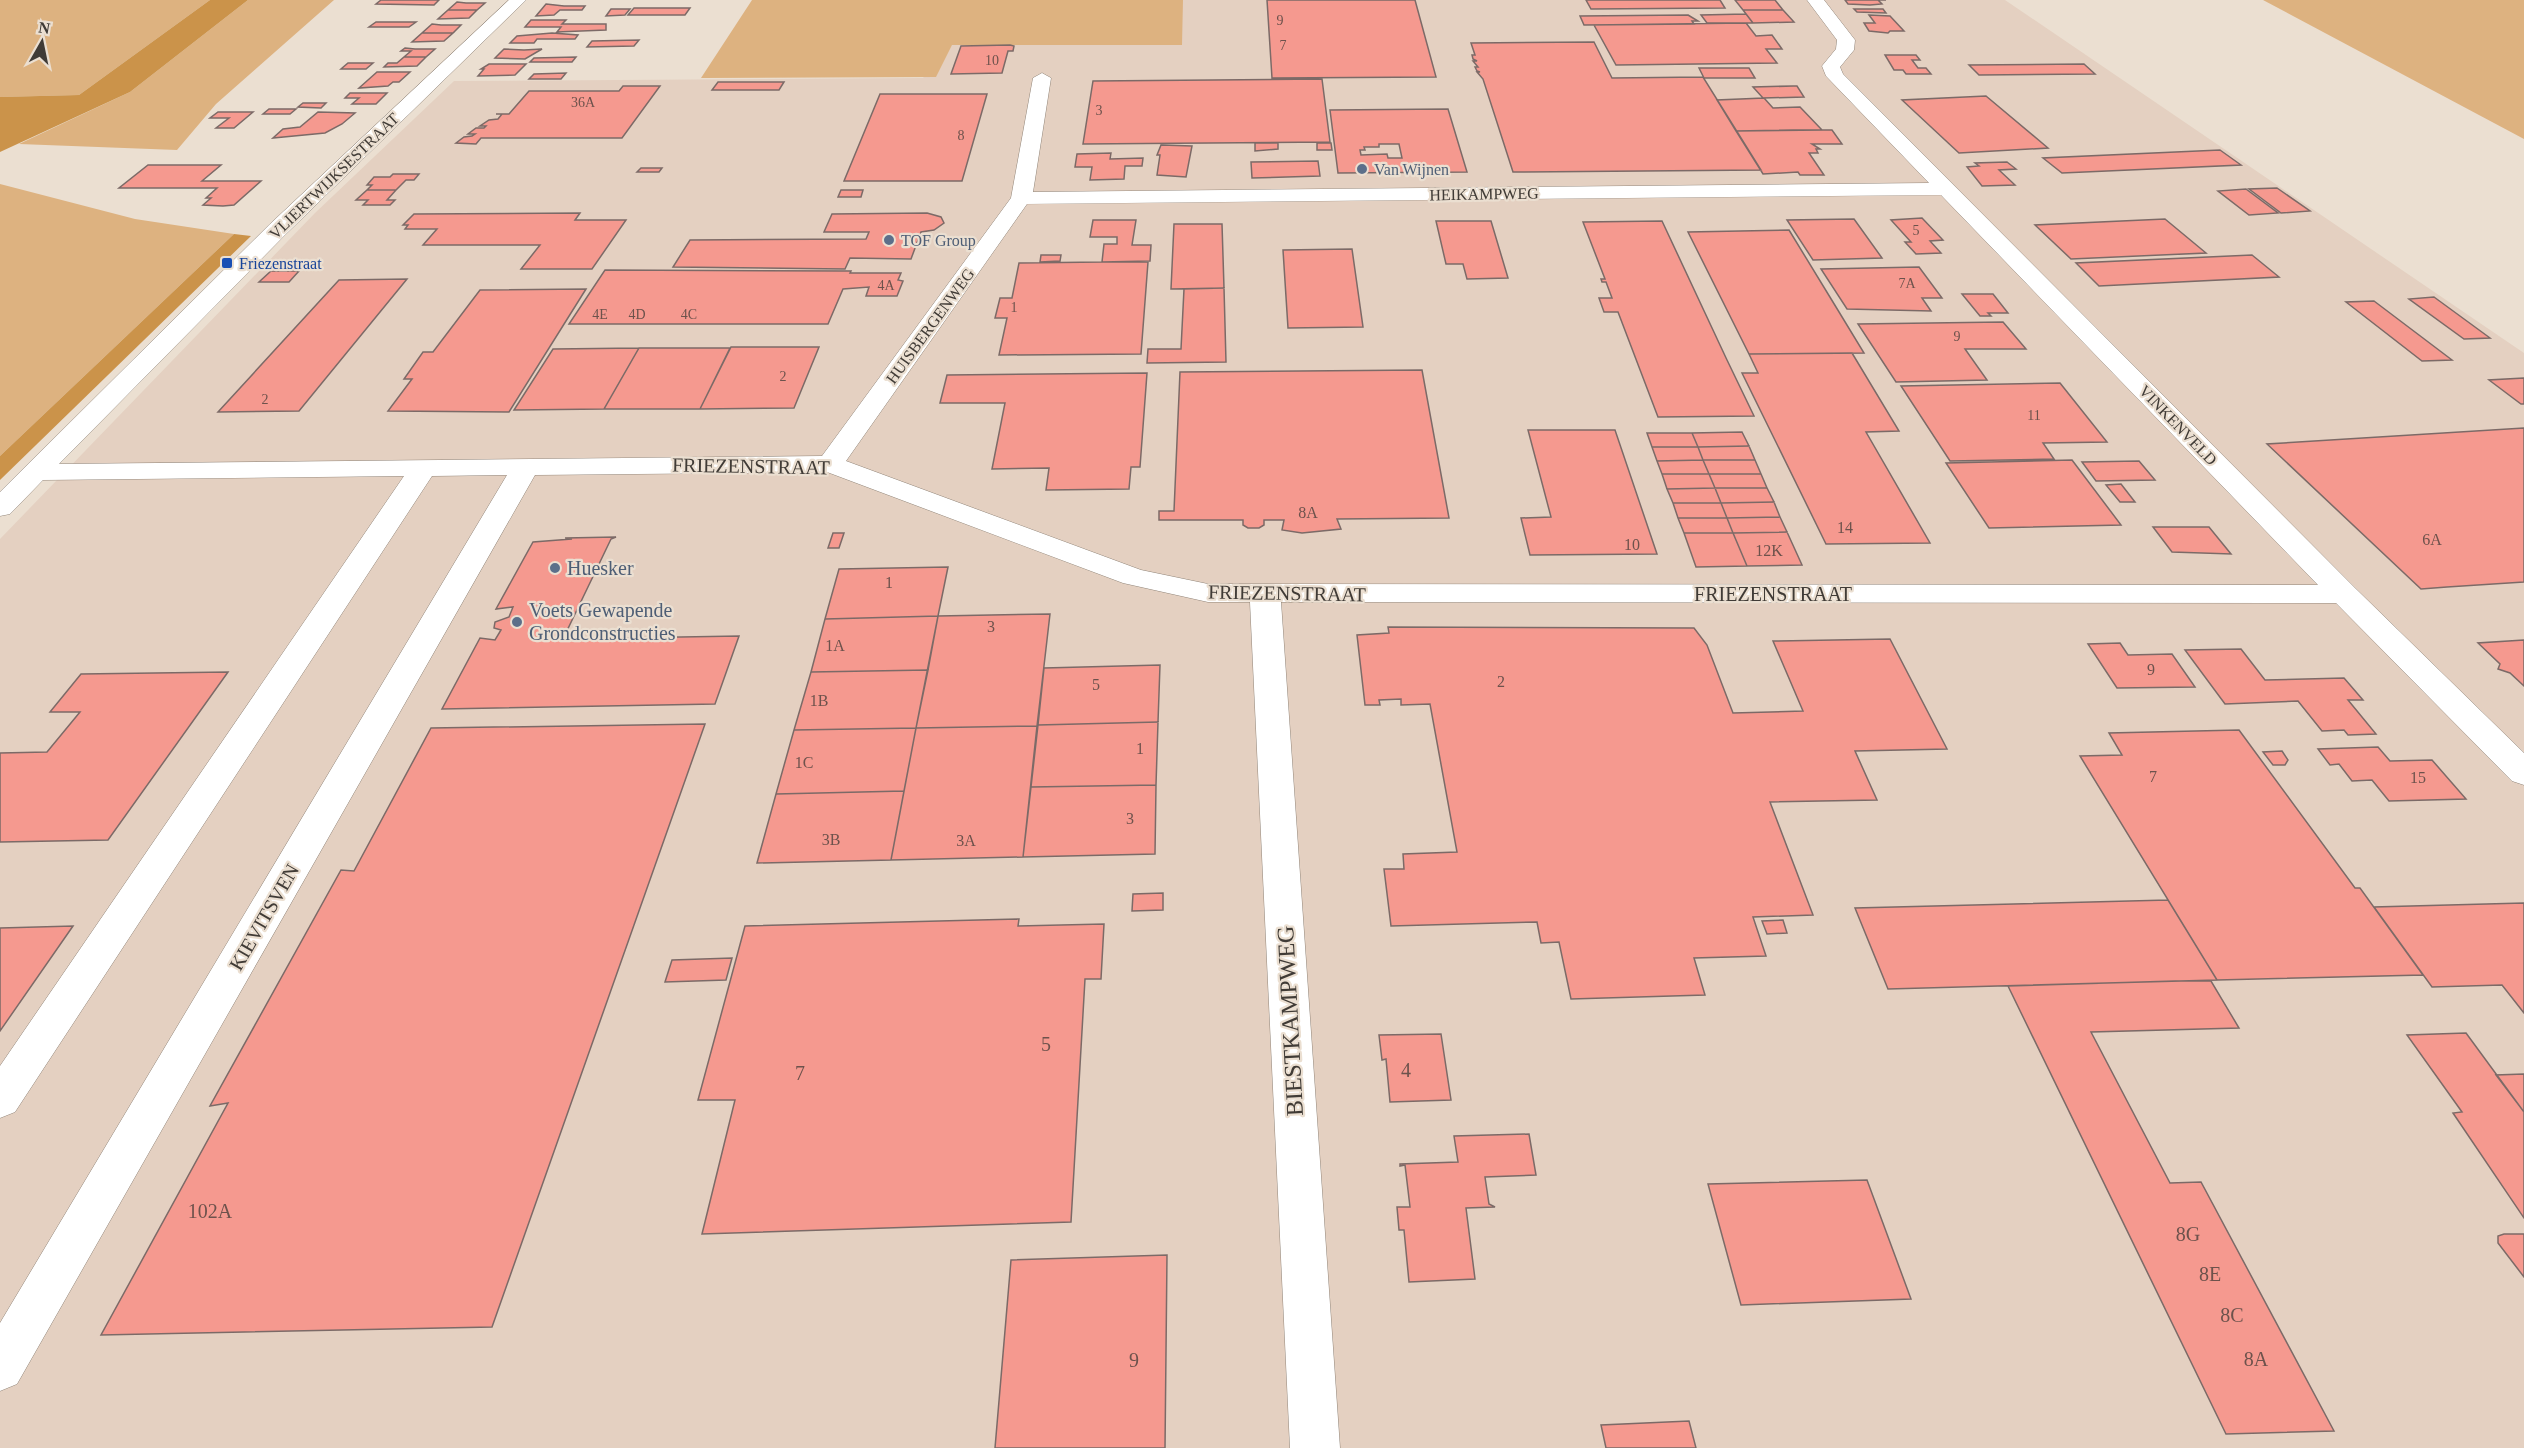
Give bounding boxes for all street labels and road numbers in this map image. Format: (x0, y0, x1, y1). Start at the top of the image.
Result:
street label: VLIERTWIJKSESTRAAT (266, 110, 402, 242)
street label: HEIKAMPWEG (1429, 185, 1539, 203)
street label: HUISBERGENWEG (883, 265, 978, 387)
street label: VINKENVELD (2136, 382, 2220, 468)
street label: FRIEZENSTRAAT (672, 454, 830, 478)
street label: FRIEZENSTRAAT (1208, 581, 1366, 605)
street label: FRIEZENSTRAAT (1694, 583, 1852, 605)
street label: KIEVITSVEN (225, 860, 303, 974)
street label: BIESTKAMPWEG (1272, 925, 1308, 1117)

